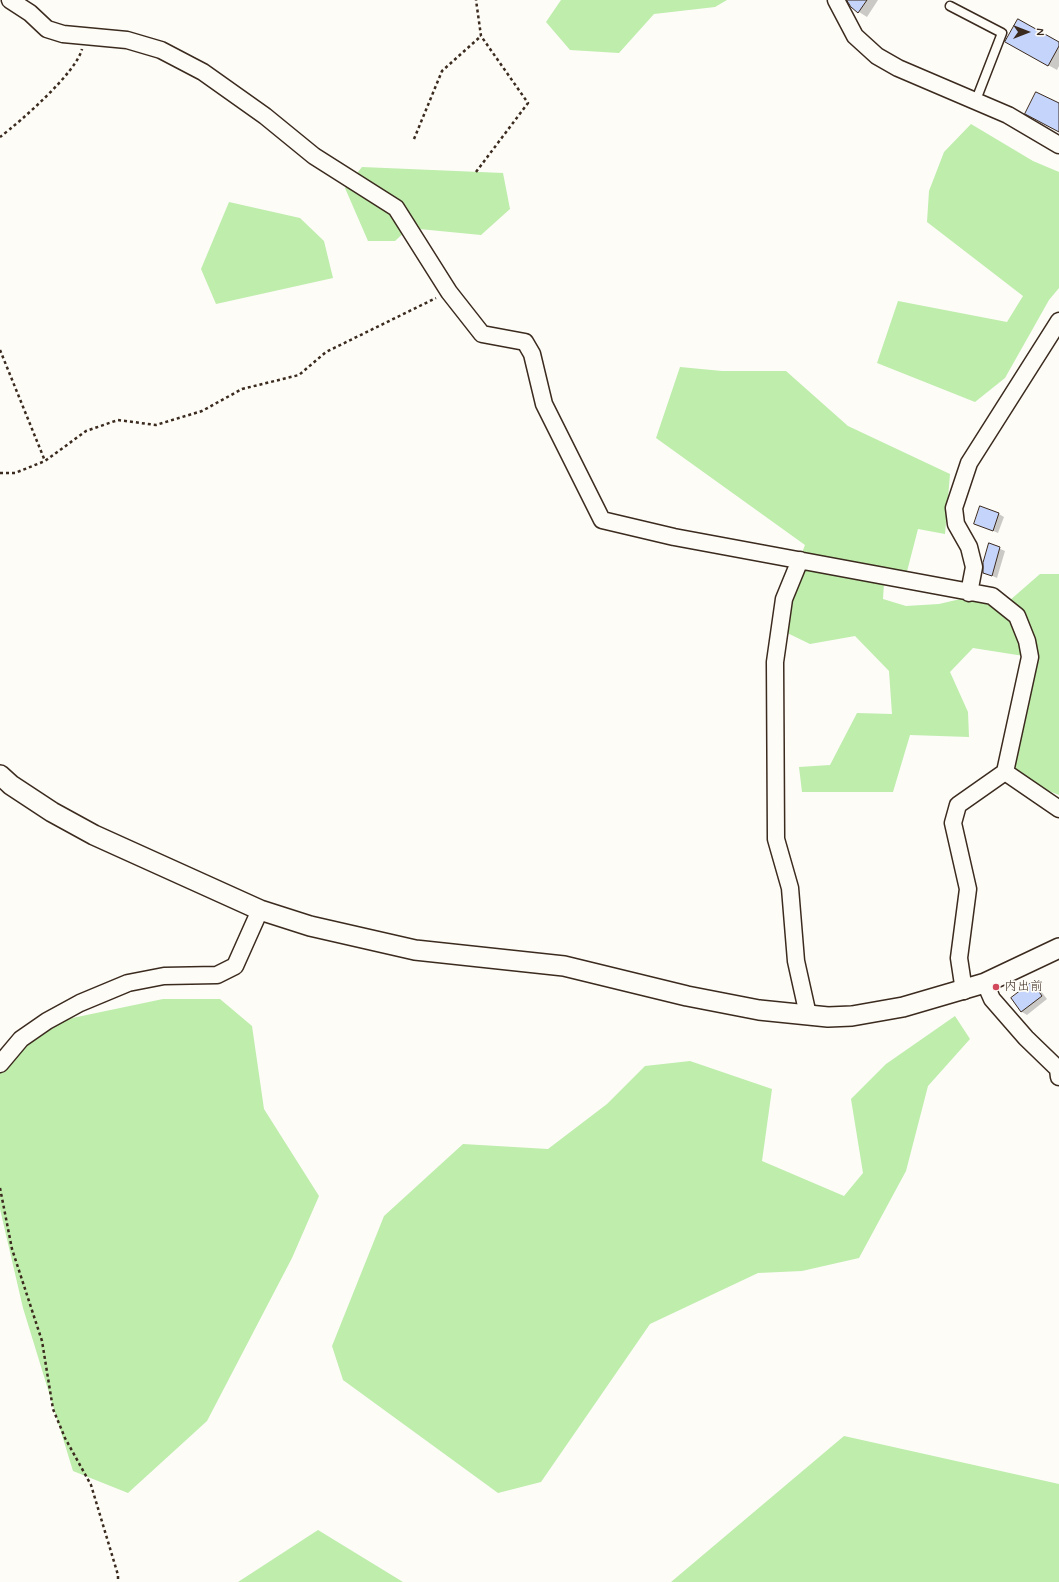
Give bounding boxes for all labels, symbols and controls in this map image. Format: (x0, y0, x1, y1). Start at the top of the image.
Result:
north arrow (1007, 12, 1047, 52)
text: N (1032, 28, 1046, 36)
place label: 内出前 (1004, 979, 1043, 995)
marker: 内出前 (991, 982, 1001, 992)

